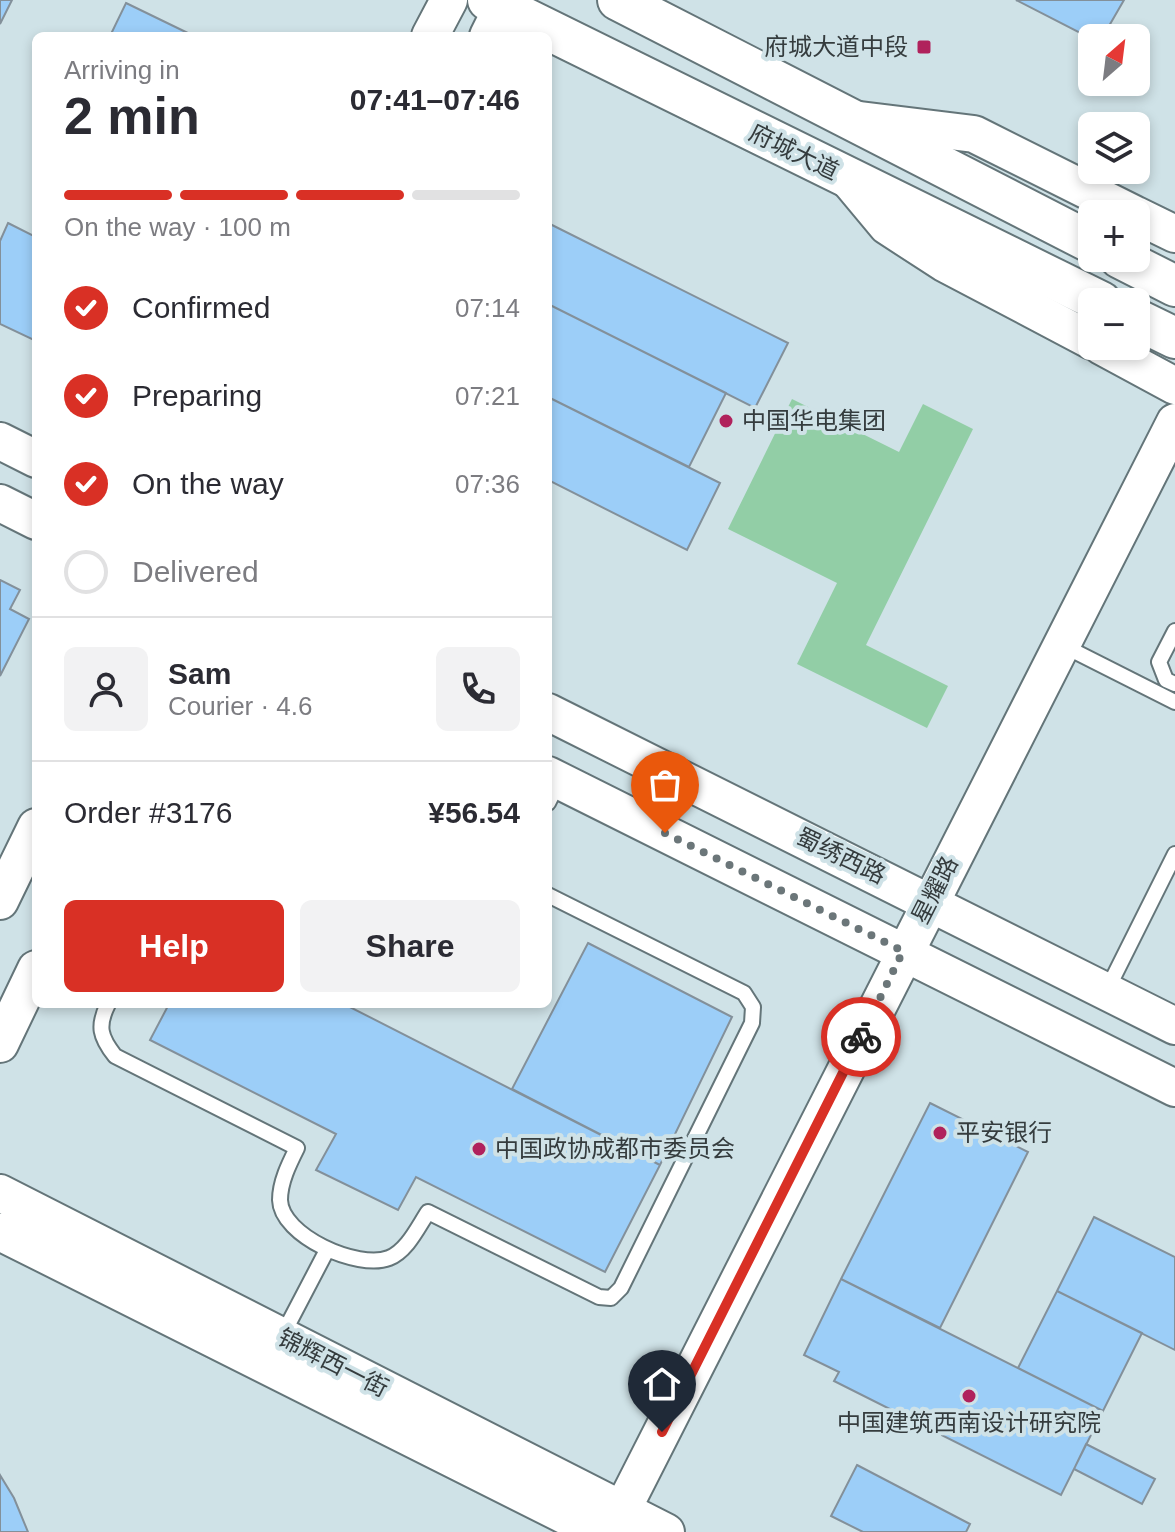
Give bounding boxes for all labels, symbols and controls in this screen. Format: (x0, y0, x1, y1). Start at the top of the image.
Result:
north arrow (1078, 24, 1150, 96)
map controls (1078, 24, 1150, 360)
place label: 府城大道中段 (764, 33, 908, 60)
marker: 府城大道中段 (915, 38, 933, 56)
text: Arriving in (64, 55, 180, 85)
text: 07:41–07:46 (350, 83, 520, 116)
text: 2 min (64, 87, 200, 145)
button: layers (1078, 112, 1150, 184)
street label: 府城大道 (745, 118, 843, 185)
button: + (1078, 200, 1150, 272)
text: On the way · 100 m (64, 212, 291, 242)
icon: check (64, 286, 108, 330)
button: − (1078, 288, 1150, 360)
text: Confirmed (132, 291, 270, 324)
text: 07:14 (455, 293, 520, 323)
icon: check (64, 374, 108, 418)
text: Preparing (132, 379, 262, 412)
text: 07:21 (455, 381, 520, 411)
place label: 中国华电集团 (742, 407, 886, 434)
marker: 中国华电集团 (717, 412, 735, 430)
icon: check (64, 462, 108, 506)
text: On the way (132, 467, 284, 500)
text: 07:36 (455, 469, 520, 499)
text: Delivered (132, 555, 259, 588)
button: person (64, 647, 148, 731)
button: phone (436, 647, 520, 731)
text: Sam (168, 657, 231, 690)
text: Courier · 4.6 (168, 691, 313, 721)
pin (631, 751, 699, 833)
icon: bag (643, 763, 687, 807)
text: Order #3176 (64, 796, 232, 829)
text: ¥56.54 (428, 796, 520, 829)
street label: 蜀绣西路 (792, 822, 890, 889)
street label: 星耀路 (906, 852, 963, 928)
button: Help (64, 900, 284, 992)
button: Share (300, 900, 520, 992)
courier (821, 997, 901, 1077)
icon: bike (839, 1015, 883, 1059)
place label: 平安银行 (956, 1119, 1052, 1146)
marker: 平安银行 (931, 1124, 949, 1142)
place label: 中国政协成都市委员会 (495, 1135, 735, 1162)
marker: 中国政协成都市委员会 (470, 1140, 488, 1158)
street label: 锦辉西一街 (274, 1323, 393, 1402)
pin (628, 1350, 696, 1432)
icon: home (640, 1362, 684, 1406)
marker: 中国建筑西南设计研究院 (960, 1387, 978, 1405)
place label: 中国建筑西南设计研究院 (837, 1409, 1101, 1436)

